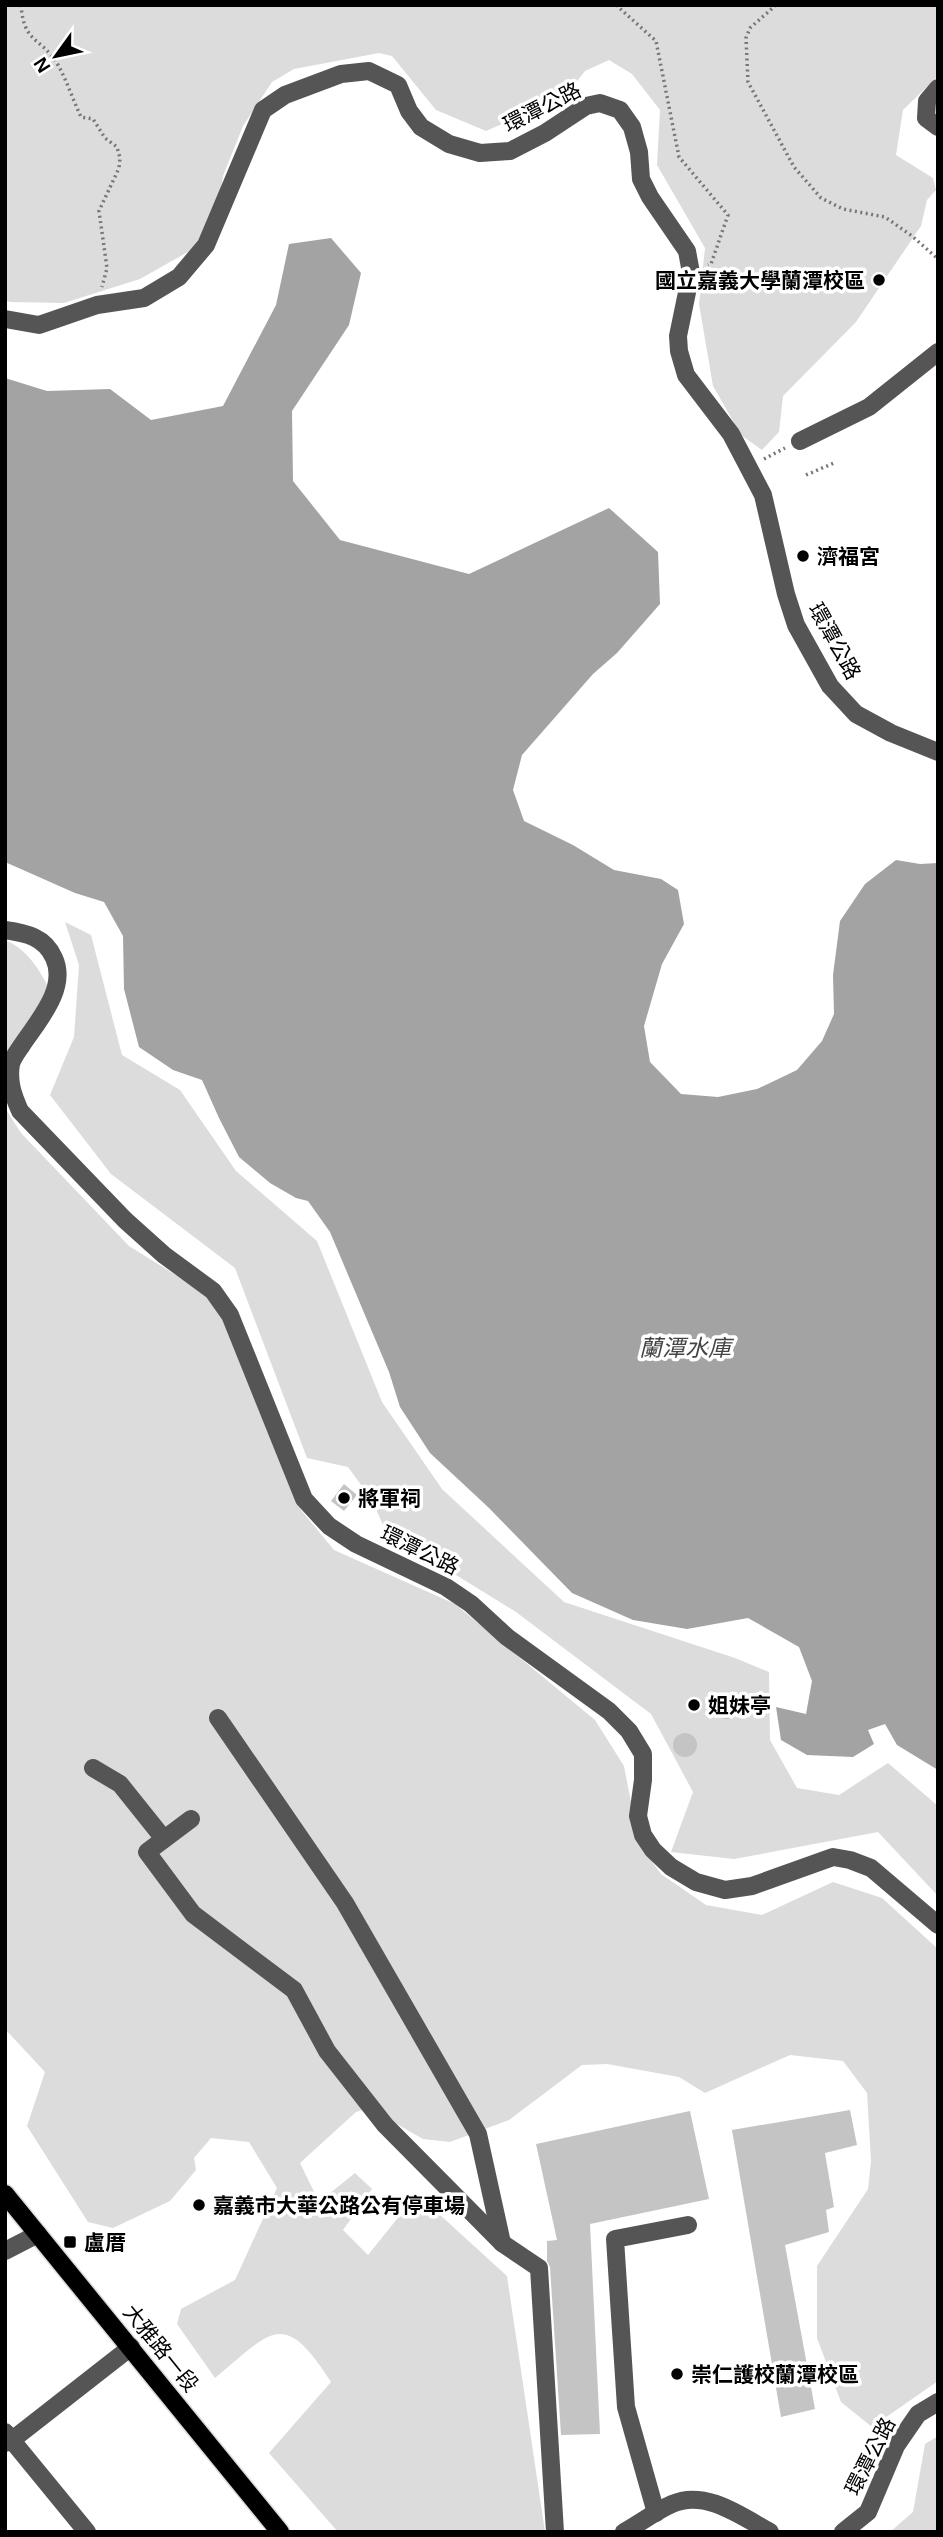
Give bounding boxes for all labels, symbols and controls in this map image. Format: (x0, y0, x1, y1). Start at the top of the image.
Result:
north arrow (21, 21, 91, 91)
text: N (30, 54, 55, 76)
street label: 環潭公路 (499, 78, 585, 136)
place label: 國立嘉義大學蘭潭校區 (655, 269, 865, 292)
marker: 國立嘉義大學蘭潭校區 (871, 272, 887, 288)
place label: 濟福宮 (817, 545, 880, 568)
marker: 濟福宮 (795, 548, 811, 564)
street label: 環潭公路 (805, 599, 865, 683)
water label: 蘭潭水庫 (639, 1335, 735, 1361)
place label: 將軍祠 (358, 1487, 421, 1510)
marker: 將軍祠 (336, 1490, 352, 1506)
street label: 環潭公路 (377, 1521, 463, 1579)
place label: 姐妹亭 (708, 1694, 771, 1717)
marker: 姐妹亭 (686, 1697, 702, 1713)
place label: 嘉義市大華公路公有停車場 (213, 2194, 465, 2217)
marker: 嘉義市大華公路公有停車場 (191, 2197, 207, 2213)
place label: 盧厝 (84, 2231, 126, 2254)
marker: 盧厝 (62, 2234, 78, 2250)
street label: 大雅路一段 (119, 2300, 203, 2396)
place label: 崇仁護校蘭潭校區 (691, 2363, 859, 2386)
marker: 崇仁護校蘭潭校區 (669, 2366, 685, 2382)
street label: 環潭公路 (841, 2413, 899, 2499)

